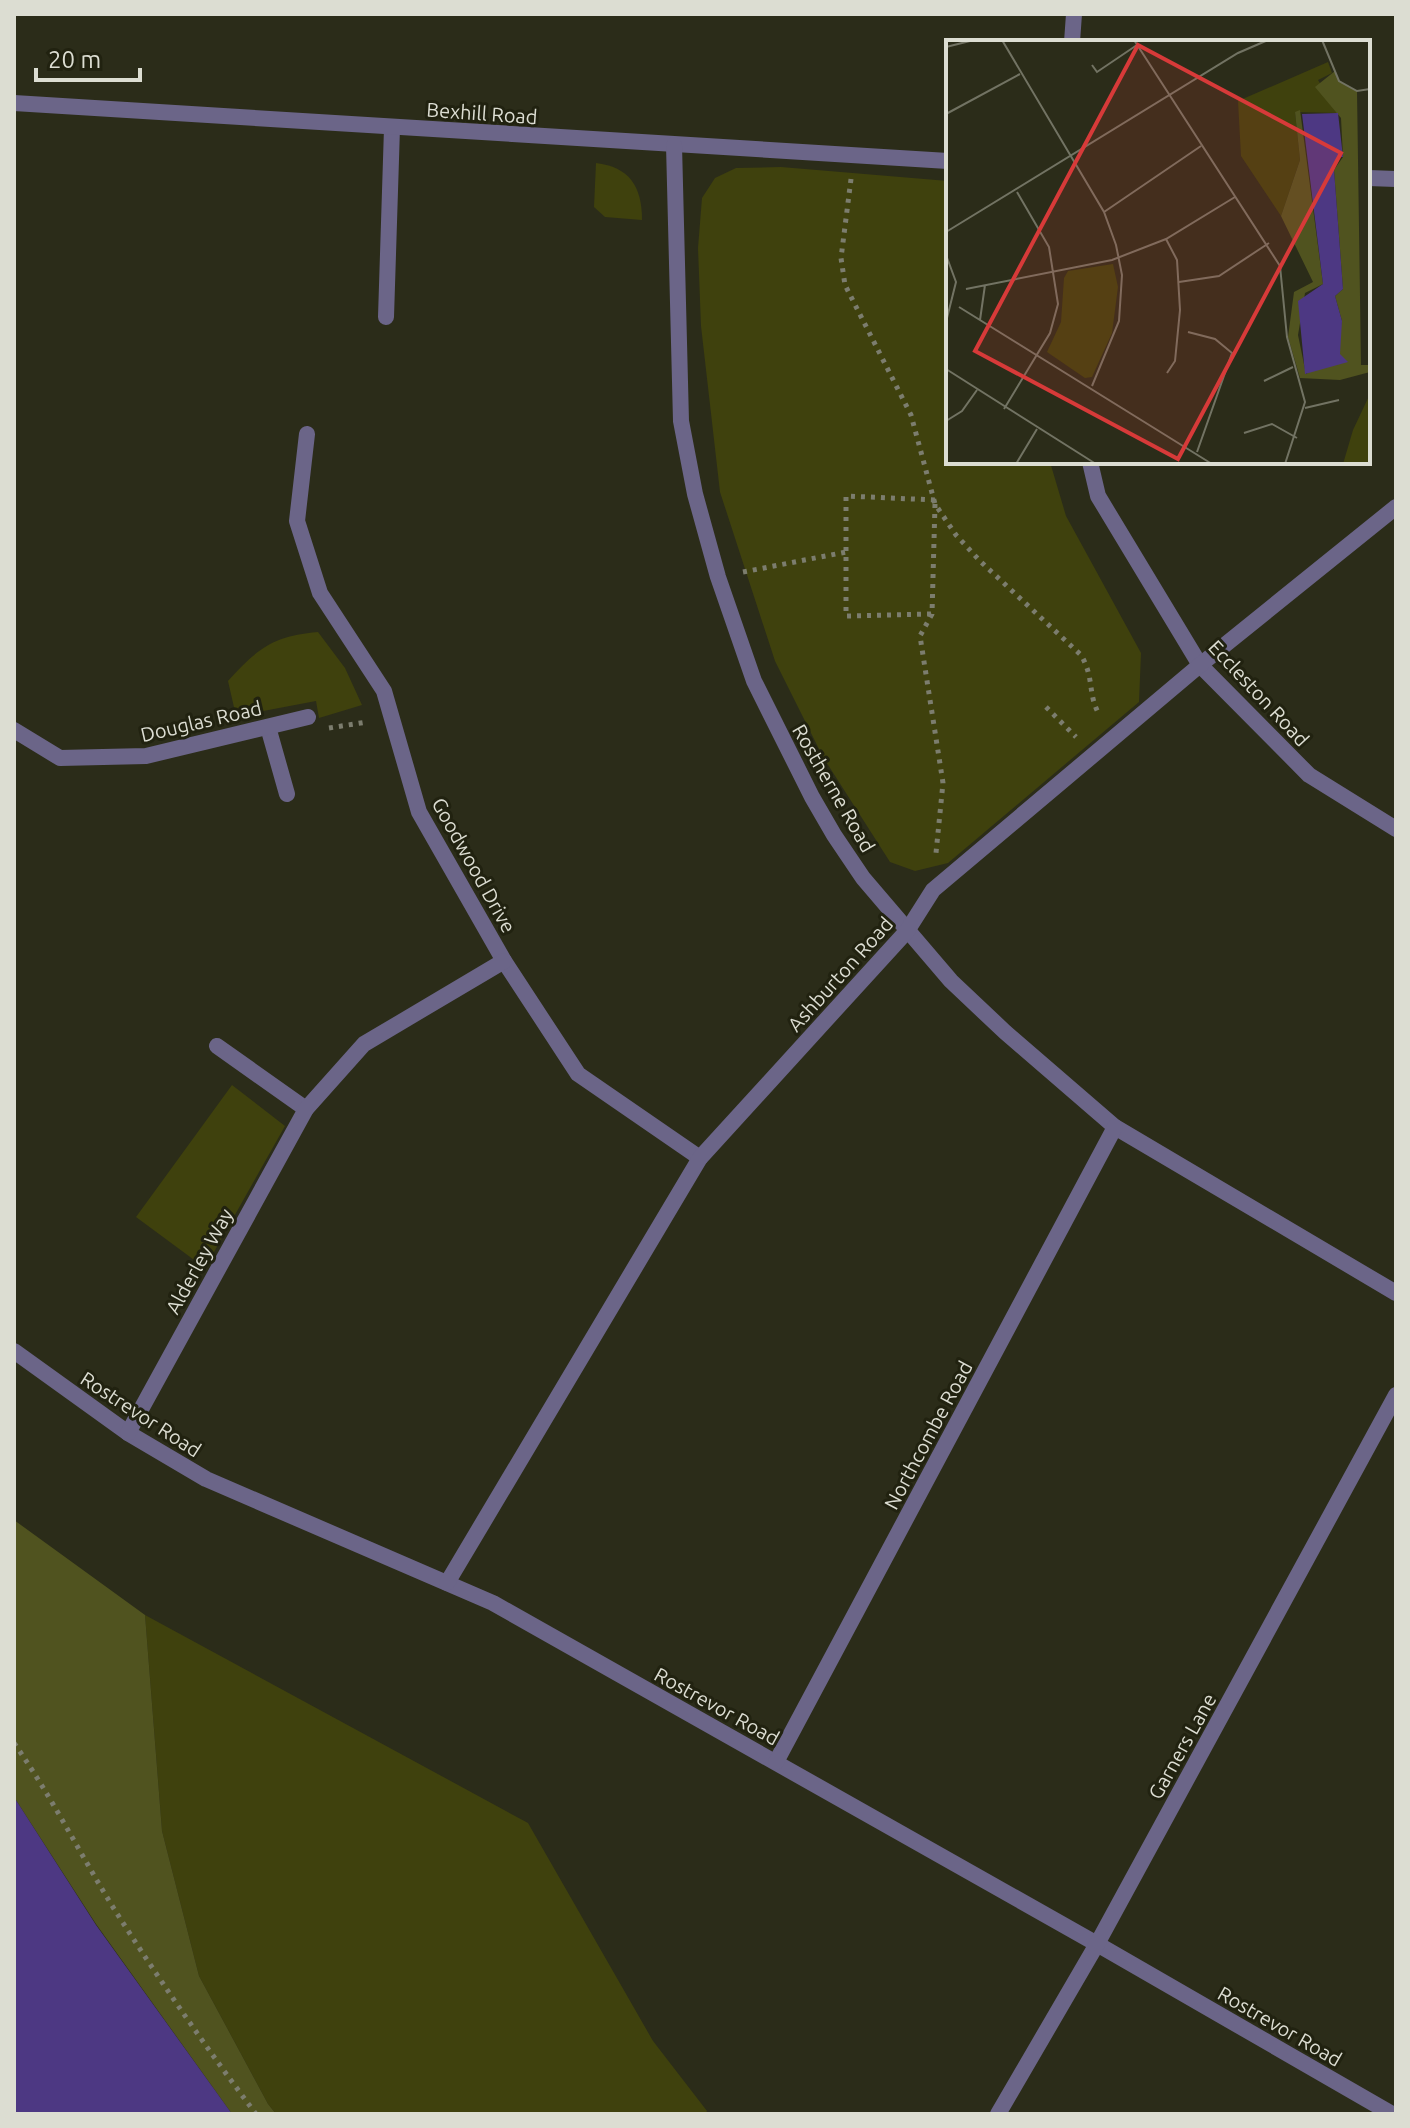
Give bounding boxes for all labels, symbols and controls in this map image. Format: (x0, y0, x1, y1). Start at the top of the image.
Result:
scale bar (36, 32, 140, 82)
inset map (946, 40, 1370, 464)
text: 20 m (48, 46, 101, 73)
street label: Bexhill Road (426, 98, 538, 128)
street label: Eccleston Road (1204, 635, 1314, 751)
street label: Douglas Road (138, 696, 264, 746)
street label: Rostherne Road (788, 720, 880, 856)
street label: Goodwood Drive (427, 793, 521, 937)
street label: Ashburton Road (783, 912, 897, 1036)
street label: Alderley Way (161, 1204, 238, 1318)
street label: Northcombe Road (879, 1357, 977, 1513)
street label: Rostrevor Road (76, 1367, 206, 1461)
street label: Rostrevor Road (651, 1662, 783, 1750)
street label: Garners Lane (1143, 1689, 1221, 1803)
street label: Rostrevor Road (1214, 1981, 1346, 2071)

